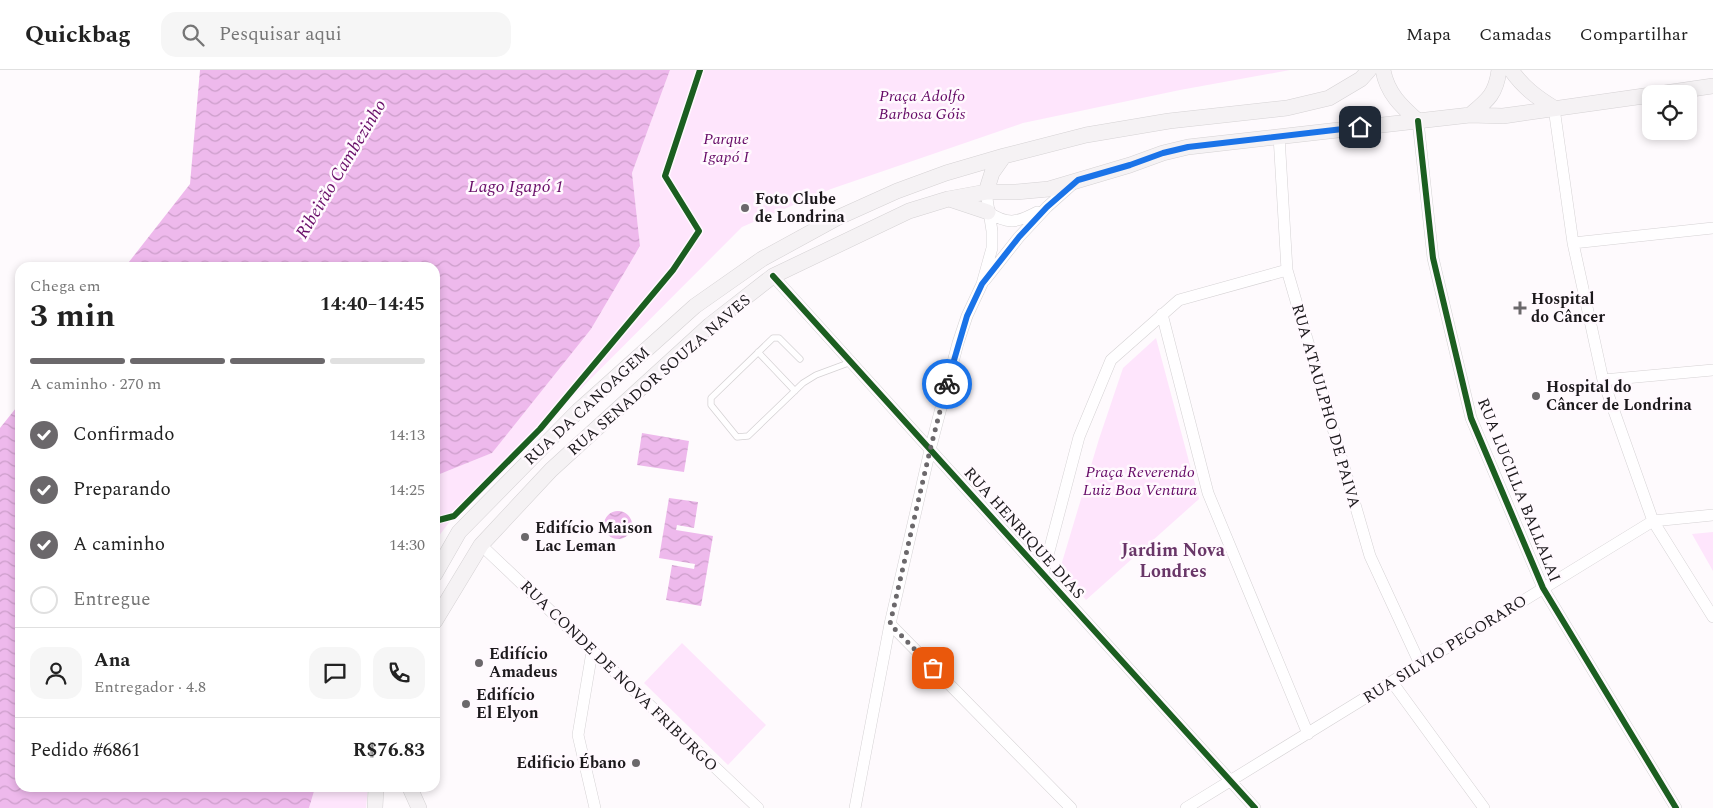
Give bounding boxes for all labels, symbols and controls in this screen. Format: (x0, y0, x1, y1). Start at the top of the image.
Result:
search box (161, 12, 511, 57)
text: Quickbag (25, 17, 131, 53)
text: Pesquisar aqui (219, 20, 342, 49)
icon: search (179, 21, 207, 49)
text: Mapa (1406, 21, 1451, 48)
text: Camadas (1479, 21, 1552, 48)
text: Compartilhar (1580, 21, 1688, 48)
park label: Praça Adolfo Barbosa Góis (879, 84, 966, 126)
map controls (1642, 85, 1697, 140)
button: locate (1642, 85, 1697, 140)
water label: Ribeirão Cambezinho (289, 94, 393, 244)
pin (1339, 106, 1381, 148)
icon: home (1346, 113, 1374, 141)
park label: Parque Igapó I (703, 127, 750, 169)
water label: Lago Igapó 1 (468, 173, 564, 200)
place label: Foto Clube de Londrina (755, 187, 846, 229)
marker: Foto Clube de Londrina (739, 202, 751, 214)
text: Chega em (30, 274, 101, 298)
place label: Hospital do Câncer (1531, 287, 1605, 329)
street label: RUA SENADOR SOUZA NAVES (562, 289, 756, 461)
text: 14:40–14:45 (320, 290, 425, 319)
text: 3 min (30, 292, 115, 341)
street label: RUA ATAULPHO DE PAIVA (1285, 301, 1367, 511)
marker: Hospital do Câncer (1513, 301, 1527, 315)
street label: RUA DA CANOAGEM (519, 341, 655, 471)
courier (922, 359, 972, 409)
icon: bike (933, 370, 961, 398)
text: A caminho · 270 m (30, 372, 161, 396)
place label: Hospital do Câncer de Londrina (1546, 375, 1692, 417)
marker: Hospital do Câncer de Londrina (1530, 390, 1542, 402)
street label: RUA LUCILLA BALLALAI (1471, 394, 1567, 586)
text: Confirmado (73, 420, 174, 449)
icon: check (30, 421, 58, 449)
text: 14:13 (389, 423, 425, 447)
park label: Praça Reverendo Luiz Boa Ventura (1083, 460, 1197, 502)
street label: RUA HENRIQUE DIAS (958, 462, 1090, 604)
text: Preparando (73, 475, 171, 504)
icon: check (30, 476, 58, 504)
text: 14:25 (389, 478, 425, 502)
place label: Edifício Maison Lac Leman (535, 516, 653, 558)
text: A caminho (73, 530, 165, 559)
icon: check (30, 531, 58, 559)
marker: Edifício Maison Lac Leman (519, 531, 531, 543)
text: 14:30 (389, 533, 425, 557)
district label: Jardim Nova Londres (1121, 537, 1226, 585)
street label: RUA CONDE DE NOVA FRIBURGO (515, 575, 723, 777)
text: Entregue (73, 585, 150, 614)
street label: RUA SILVIO PEGORARO (1358, 589, 1532, 709)
place label: Edifício Amadeus (489, 642, 558, 684)
text: Ana (94, 646, 130, 675)
button: person (30, 647, 82, 699)
button: chat (309, 647, 361, 699)
button: phone (373, 647, 425, 699)
pin (912, 647, 954, 689)
icon: bag (919, 654, 947, 682)
marker: Edifício Amadeus (473, 657, 485, 669)
text: Entregador · 4.8 (94, 675, 206, 699)
place label: Edifício El Elyon (476, 683, 539, 725)
marker: Edifício El Elyon (460, 698, 472, 710)
text: Pedido #6861 (30, 736, 141, 765)
text: R$76.83 (353, 736, 425, 765)
place label: Edificio Ébano (516, 751, 626, 775)
marker: Edificio Ébano (630, 757, 642, 769)

